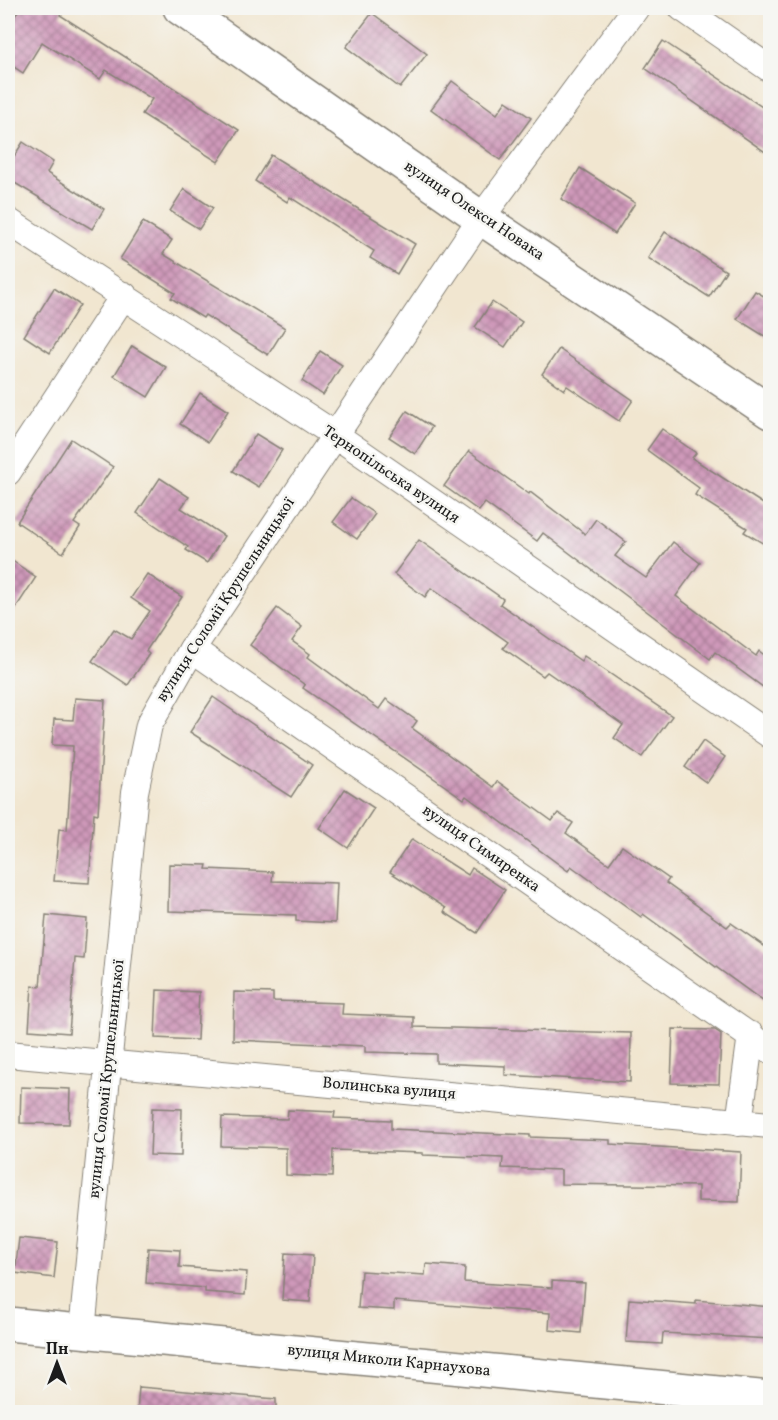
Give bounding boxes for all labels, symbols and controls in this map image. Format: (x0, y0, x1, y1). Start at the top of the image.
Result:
street label: вулиця Олекси Новака (399, 156, 549, 266)
street label: Тернопільська вулиця (318, 421, 464, 529)
street label: вулиця Соломії Крушельницької (151, 493, 301, 707)
street label: вулиця Симиренка (418, 800, 544, 898)
street label: вулиця Соломії Крушельницької (84, 958, 131, 1200)
street label: Волинська вулиця (321, 1072, 457, 1106)
north arrow (27, 1333, 87, 1393)
text: Пн (46, 1339, 68, 1361)
street label: вулиця Миколи Карнаухова (286, 1339, 492, 1383)

